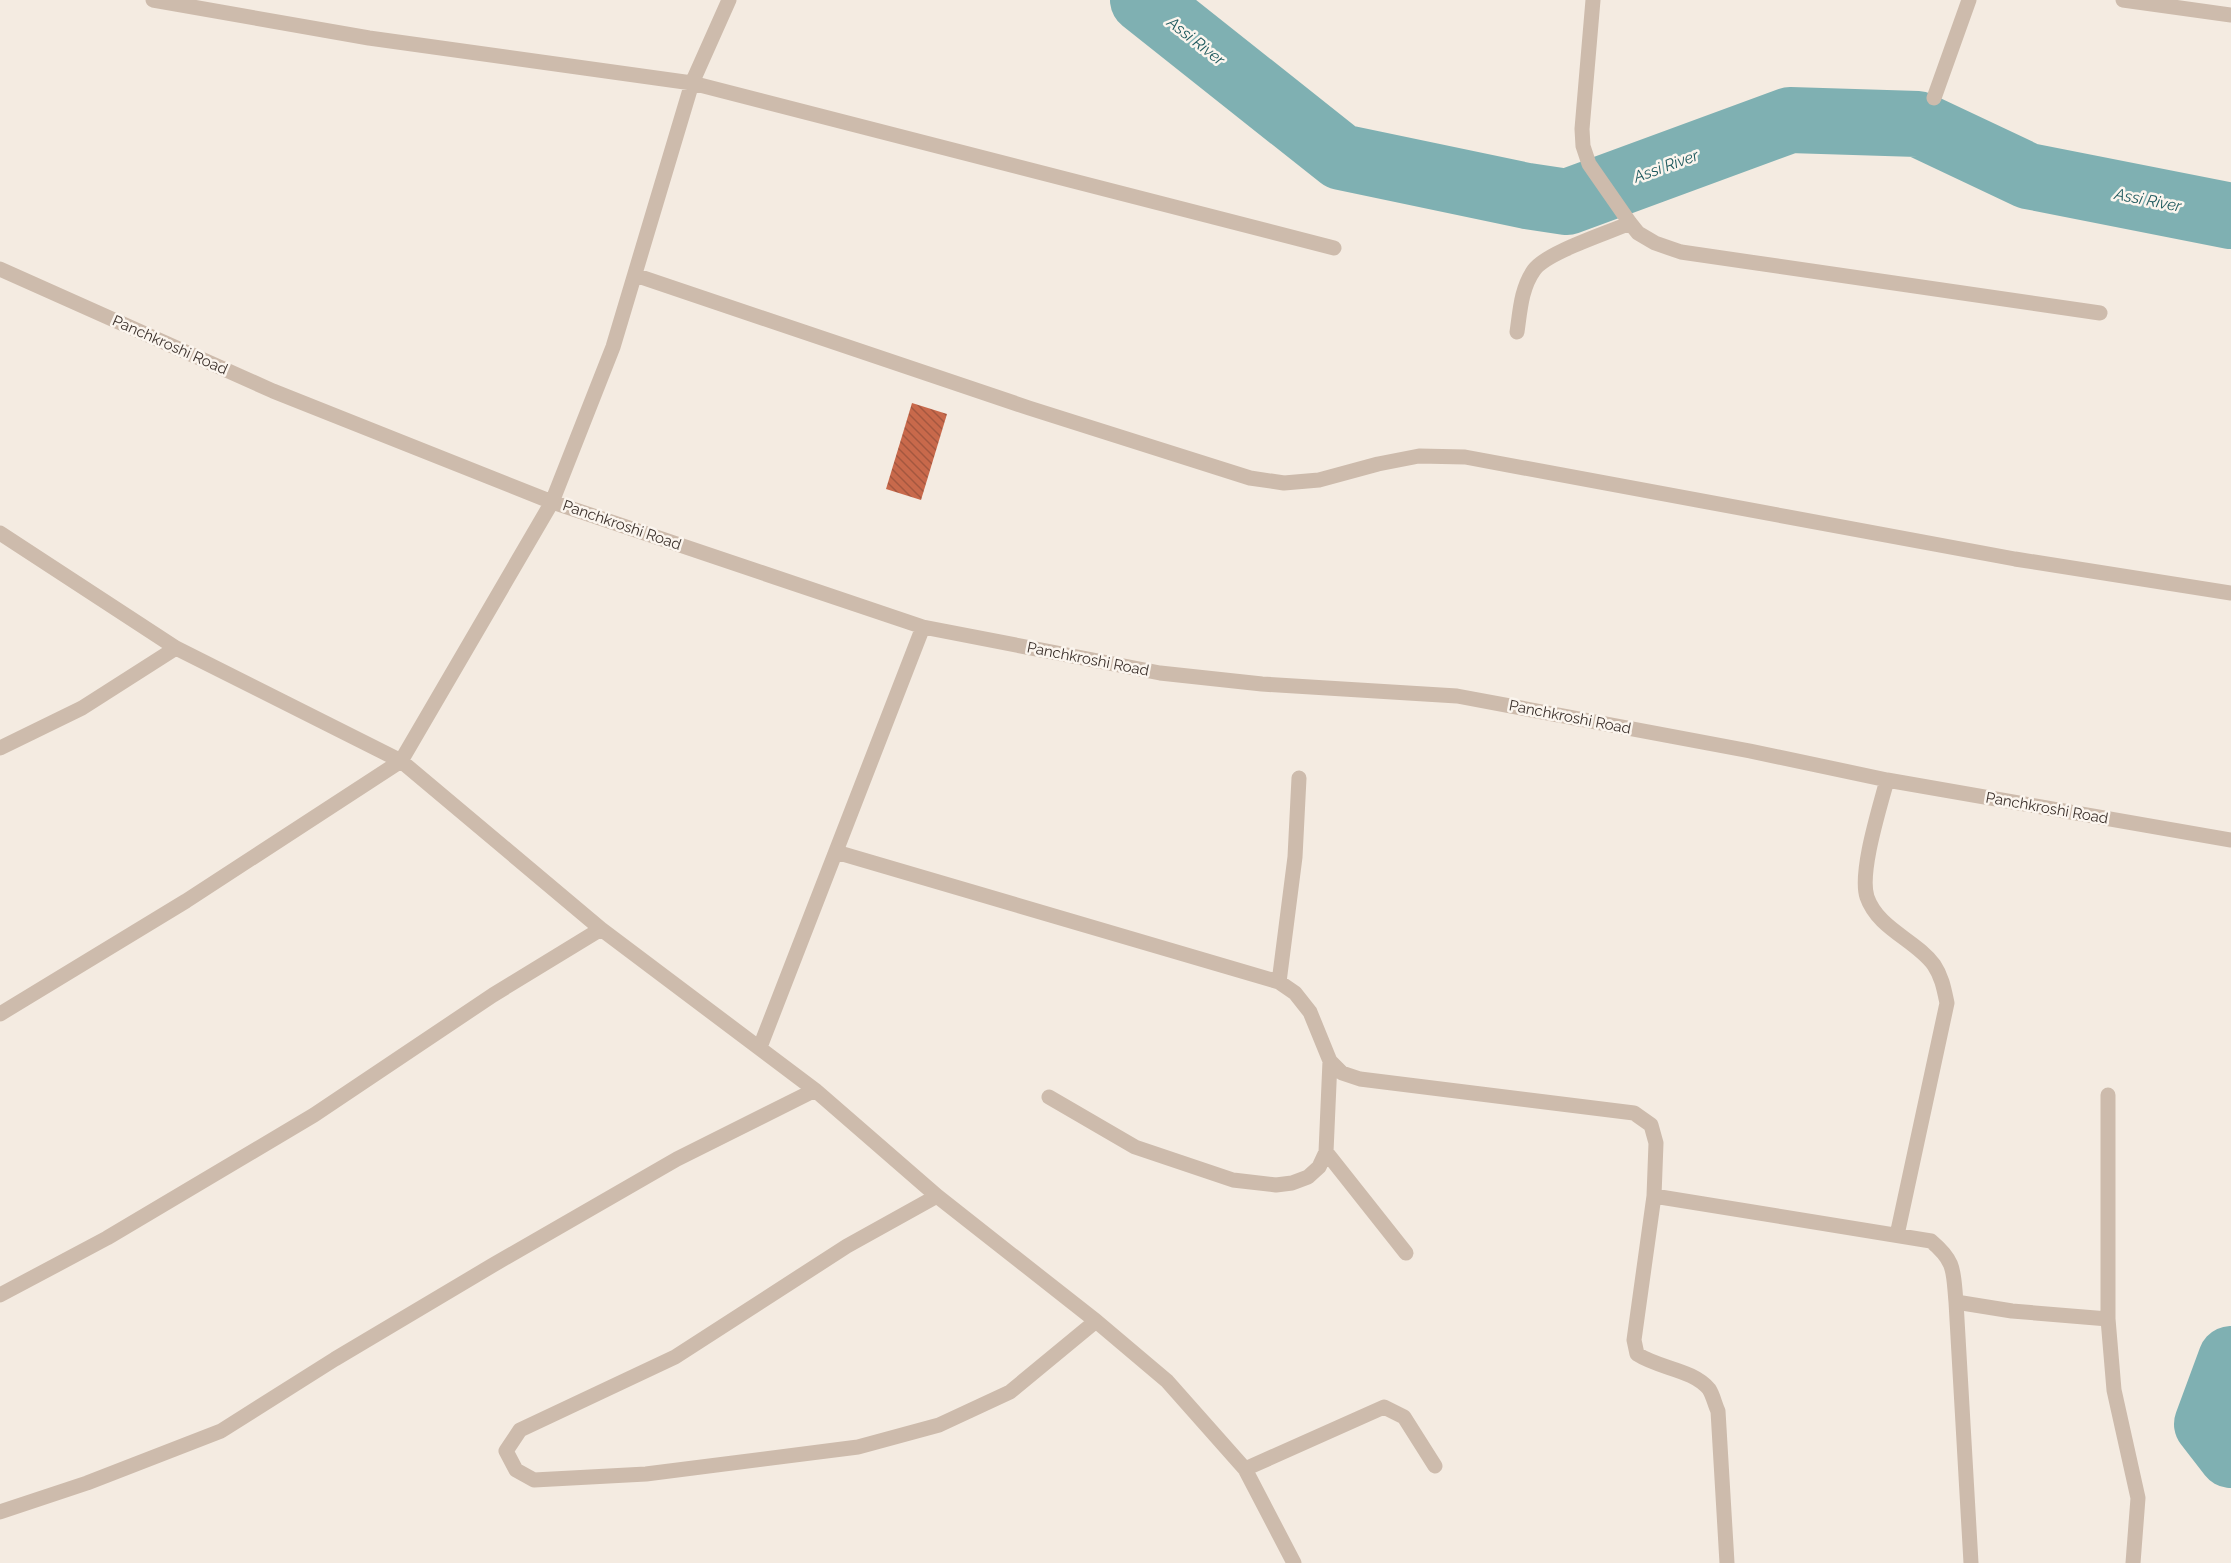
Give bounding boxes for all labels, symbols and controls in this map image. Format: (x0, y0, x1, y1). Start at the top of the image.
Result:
water label: Assi River (1163, 12, 1229, 70)
water label: Assi River (1630, 145, 1702, 187)
water label: Assi River (2112, 184, 2184, 216)
street label: Panchkroshi Road (110, 312, 230, 378)
street label: Panchkroshi Road (560, 496, 684, 554)
street label: Panchkroshi Road (1025, 638, 1151, 680)
street label: Panchkroshi Road (1507, 696, 1633, 738)
street label: Panchkroshi Road (1984, 788, 2110, 828)

